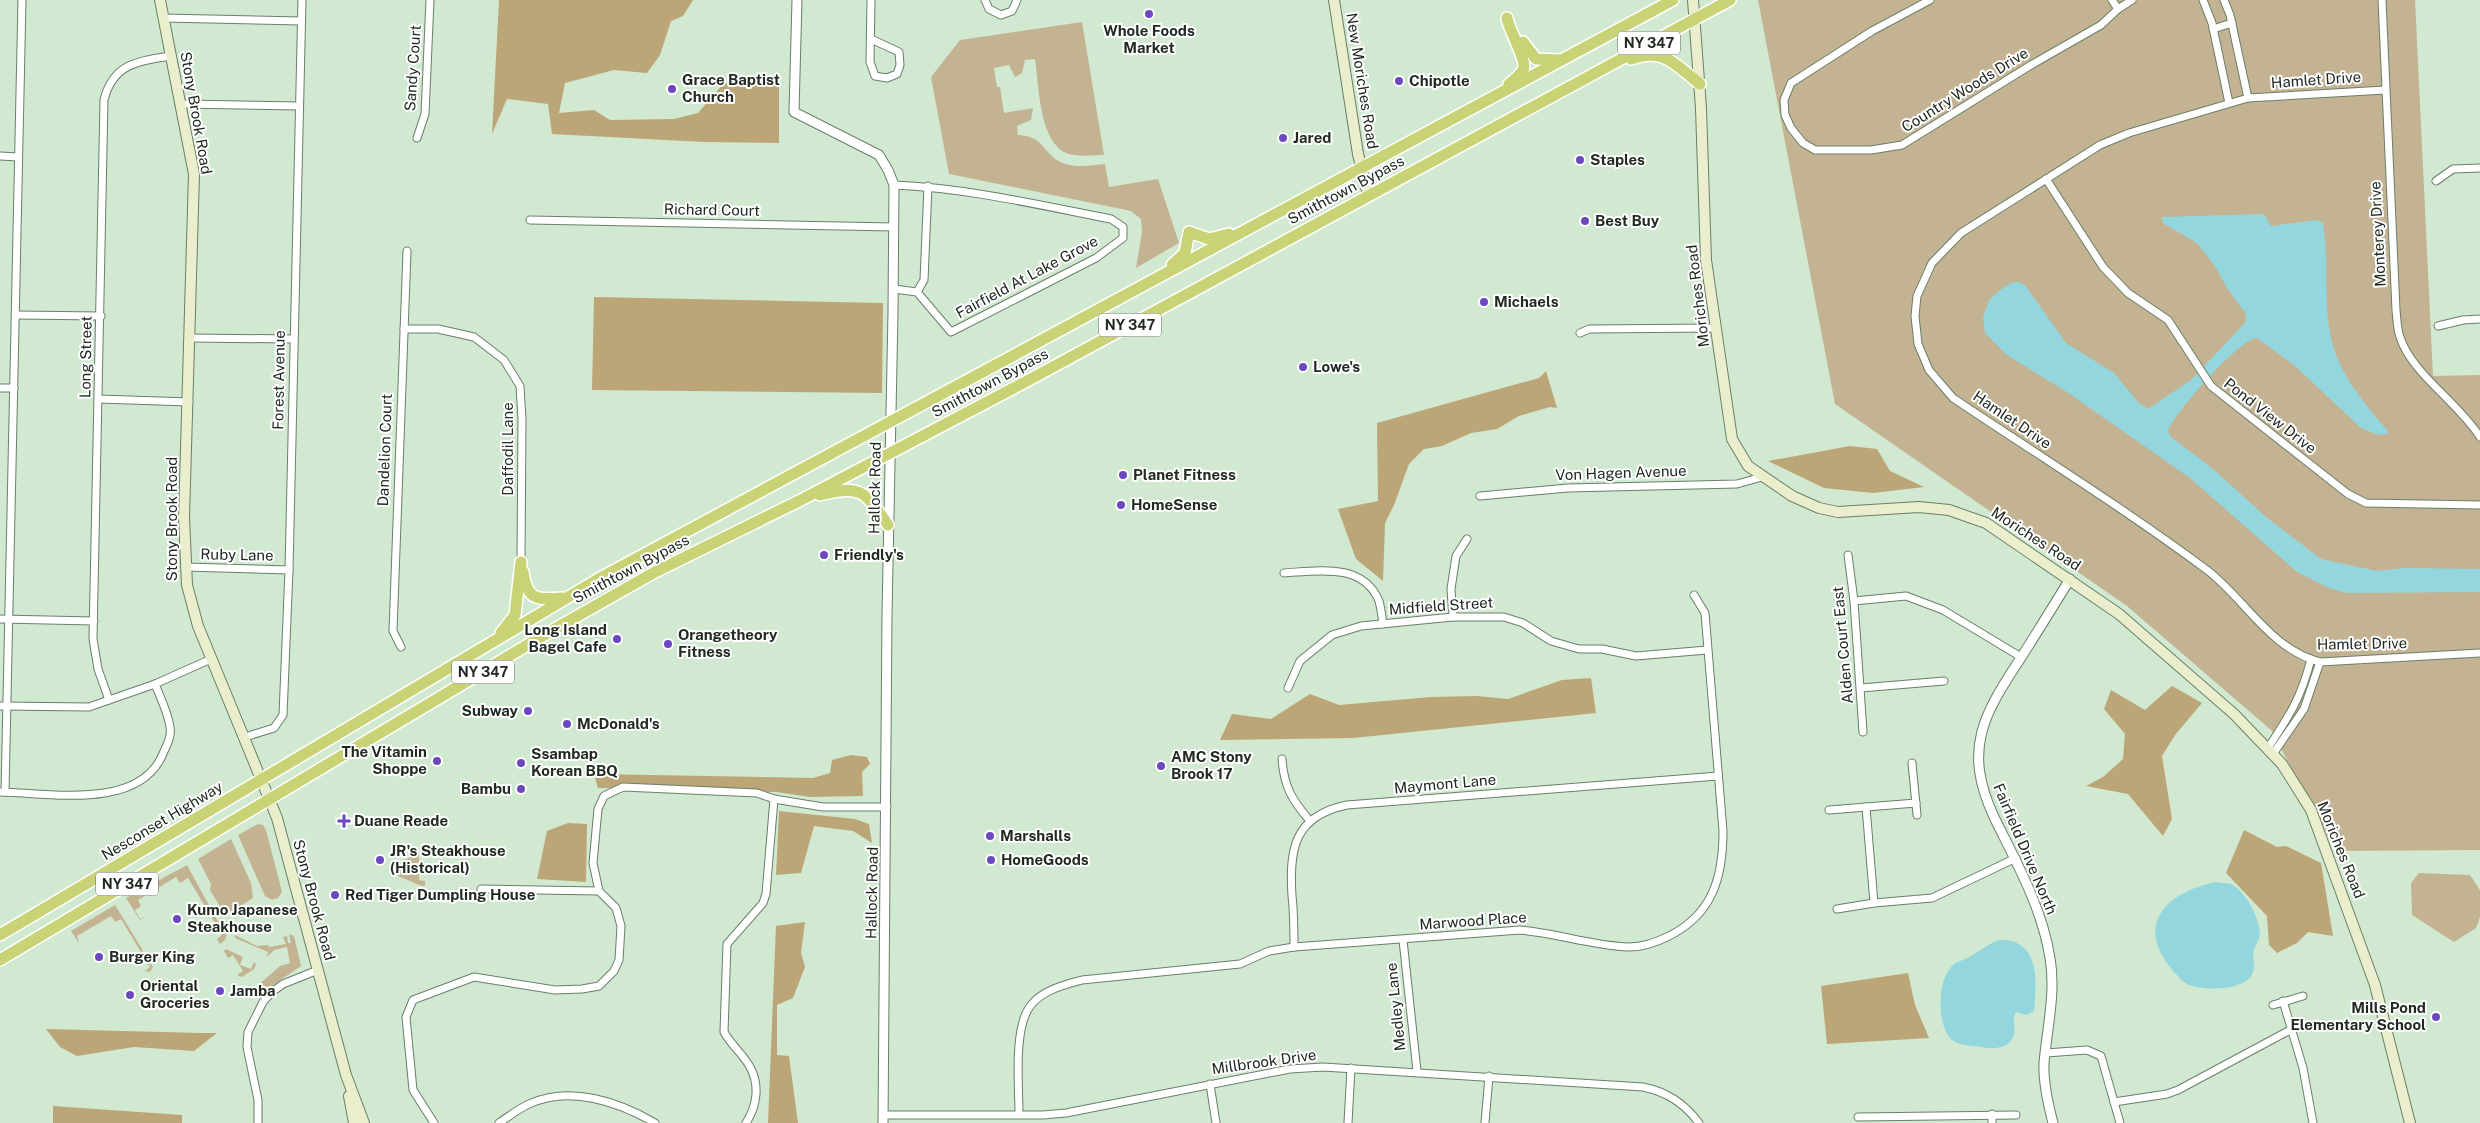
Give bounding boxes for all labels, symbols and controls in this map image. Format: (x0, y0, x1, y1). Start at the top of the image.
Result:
marker: Whole Foods Market (1143, 8, 1155, 20)
street label: New Moriches Road (1343, 11, 1382, 150)
place label: Whole Foods Market (1103, 22, 1195, 56)
street label: Sandy Court (401, 24, 424, 112)
road number: NY 347 (1618, 32, 1680, 54)
street label: Country Woods Drive (1898, 44, 2031, 135)
street label: Stony Brook Road (177, 50, 216, 176)
street label: Hamlet Drive (2270, 68, 2362, 91)
place label: Grace Baptist Church (682, 71, 780, 105)
place label: Chipotle (1409, 72, 1470, 89)
marker: Chipotle (1393, 75, 1405, 87)
marker: Grace Baptist Church (666, 83, 678, 95)
place label: Jared (1293, 129, 1331, 146)
marker: Jared (1277, 132, 1289, 144)
place label: Staples (1590, 151, 1645, 168)
street label: Smithtown Bypass (1285, 152, 1407, 227)
marker: Staples (1574, 154, 1586, 166)
street label: Monterey Drive (2366, 181, 2389, 287)
street label: Richard Court (664, 200, 760, 219)
place label: Best Buy (1595, 212, 1660, 229)
marker: Best Buy (1579, 215, 1591, 227)
street label: Fairfield At Lake Grove (953, 232, 1101, 321)
street label: Moriches Road (1683, 244, 1712, 348)
place label: Michaels (1494, 293, 1559, 310)
marker: Michaels (1478, 296, 1490, 308)
road number: NY 347 (1099, 314, 1161, 336)
street label: Long Street (76, 316, 95, 398)
street label: Forest Avenue (269, 330, 288, 430)
street label: Smithtown Bypass (929, 345, 1051, 420)
place label: Lowe's (1313, 358, 1360, 375)
marker: Lowe's (1297, 361, 1309, 373)
street label: Pond View Drive (2221, 374, 2320, 457)
street label: Hamlet Drive (1970, 387, 2055, 452)
street label: Dandelion Court (374, 393, 395, 507)
street label: Daffodil Lane (499, 402, 516, 496)
street label: Hallock Road (865, 442, 884, 534)
street label: Stony Brook Road (163, 457, 180, 581)
street label: Von Hagen Avenue (1555, 462, 1687, 483)
place label: Planet Fitness (1133, 466, 1236, 483)
marker: Planet Fitness (1117, 469, 1129, 481)
place label: HomeSense (1131, 496, 1217, 513)
marker: HomeSense (1115, 499, 1127, 511)
street label: Moriches Road (1988, 503, 2084, 574)
street label: Smithtown Bypass (570, 531, 692, 606)
street label: Ruby Lane (200, 545, 274, 564)
place label: Friendly's (834, 546, 904, 563)
marker: Friendly's (818, 549, 830, 561)
street label: Alden Court East (1829, 585, 1856, 705)
street label: Midfield Street (1388, 593, 1494, 618)
place label: Long Island Bagel Cafe (524, 621, 607, 655)
place label: Orangetheory Fitness (678, 626, 778, 660)
marker: Long Island Bagel Cafe (611, 633, 623, 645)
street label: Hamlet Drive (2317, 634, 2407, 653)
marker: Orangetheory Fitness (662, 638, 674, 650)
road number: NY 347 (452, 660, 514, 684)
place label: Subway (462, 702, 519, 719)
marker: Subway (522, 705, 534, 717)
place label: McDonald's (577, 715, 660, 732)
marker: McDonald's (561, 718, 573, 730)
place label: The Vitamin Shoppe (341, 743, 427, 777)
place label: Ssambap Korean BBQ (531, 745, 618, 779)
place label: AMC Stony Brook 17 (1171, 748, 1252, 782)
marker: The Vitamin Shoppe (431, 755, 443, 767)
marker: Ssambap Korean BBQ (515, 757, 527, 769)
marker: AMC Stony Brook 17 (1155, 760, 1167, 772)
street label: Maymont Lane (1393, 771, 1497, 796)
street label: Nesconset Highway (98, 778, 225, 863)
place label: Bambu (461, 780, 511, 797)
street label: Fairfield Drive North (1990, 781, 2061, 917)
marker: Bambu (515, 783, 527, 795)
street label: Moriches Road (2314, 799, 2369, 901)
place label: Duane Reade (354, 812, 448, 829)
marker: Duane Reade (338, 815, 350, 827)
place label: Marshalls (1000, 827, 1071, 844)
marker: Marshalls (984, 830, 996, 842)
street label: Stony Brook Road (290, 838, 339, 962)
place label: JR's Steakhouse (Historical) (390, 842, 506, 876)
street label: Hallock Road (862, 847, 881, 939)
place label: HomeGoods (1001, 851, 1089, 868)
marker: JR's Steakhouse (Historical) (374, 854, 386, 866)
marker: HomeGoods (985, 854, 997, 866)
road number: NY 347 (96, 872, 158, 896)
place label: Red Tiger Dumpling House (345, 886, 535, 903)
marker: Red Tiger Dumpling House (329, 889, 341, 901)
place label: Kumo Japanese Steakhouse (187, 901, 298, 935)
street label: Marwood Place (1419, 908, 1527, 933)
marker: Kumo Japanese Steakhouse (171, 913, 183, 925)
place label: Burger King (109, 948, 195, 965)
marker: Burger King (93, 951, 105, 963)
street label: Medley Lane (1382, 962, 1409, 1052)
place label: Oriental Groceries (140, 977, 210, 1011)
place label: Jamba (230, 982, 276, 999)
marker: Jamba (214, 985, 226, 997)
marker: Oriental Groceries (124, 989, 136, 1001)
place label: Mills Pond Elementary School (2290, 999, 2426, 1033)
marker: Mills Pond Elementary School (2430, 1011, 2442, 1023)
street label: Millbrook Drive (1211, 1046, 1317, 1077)

